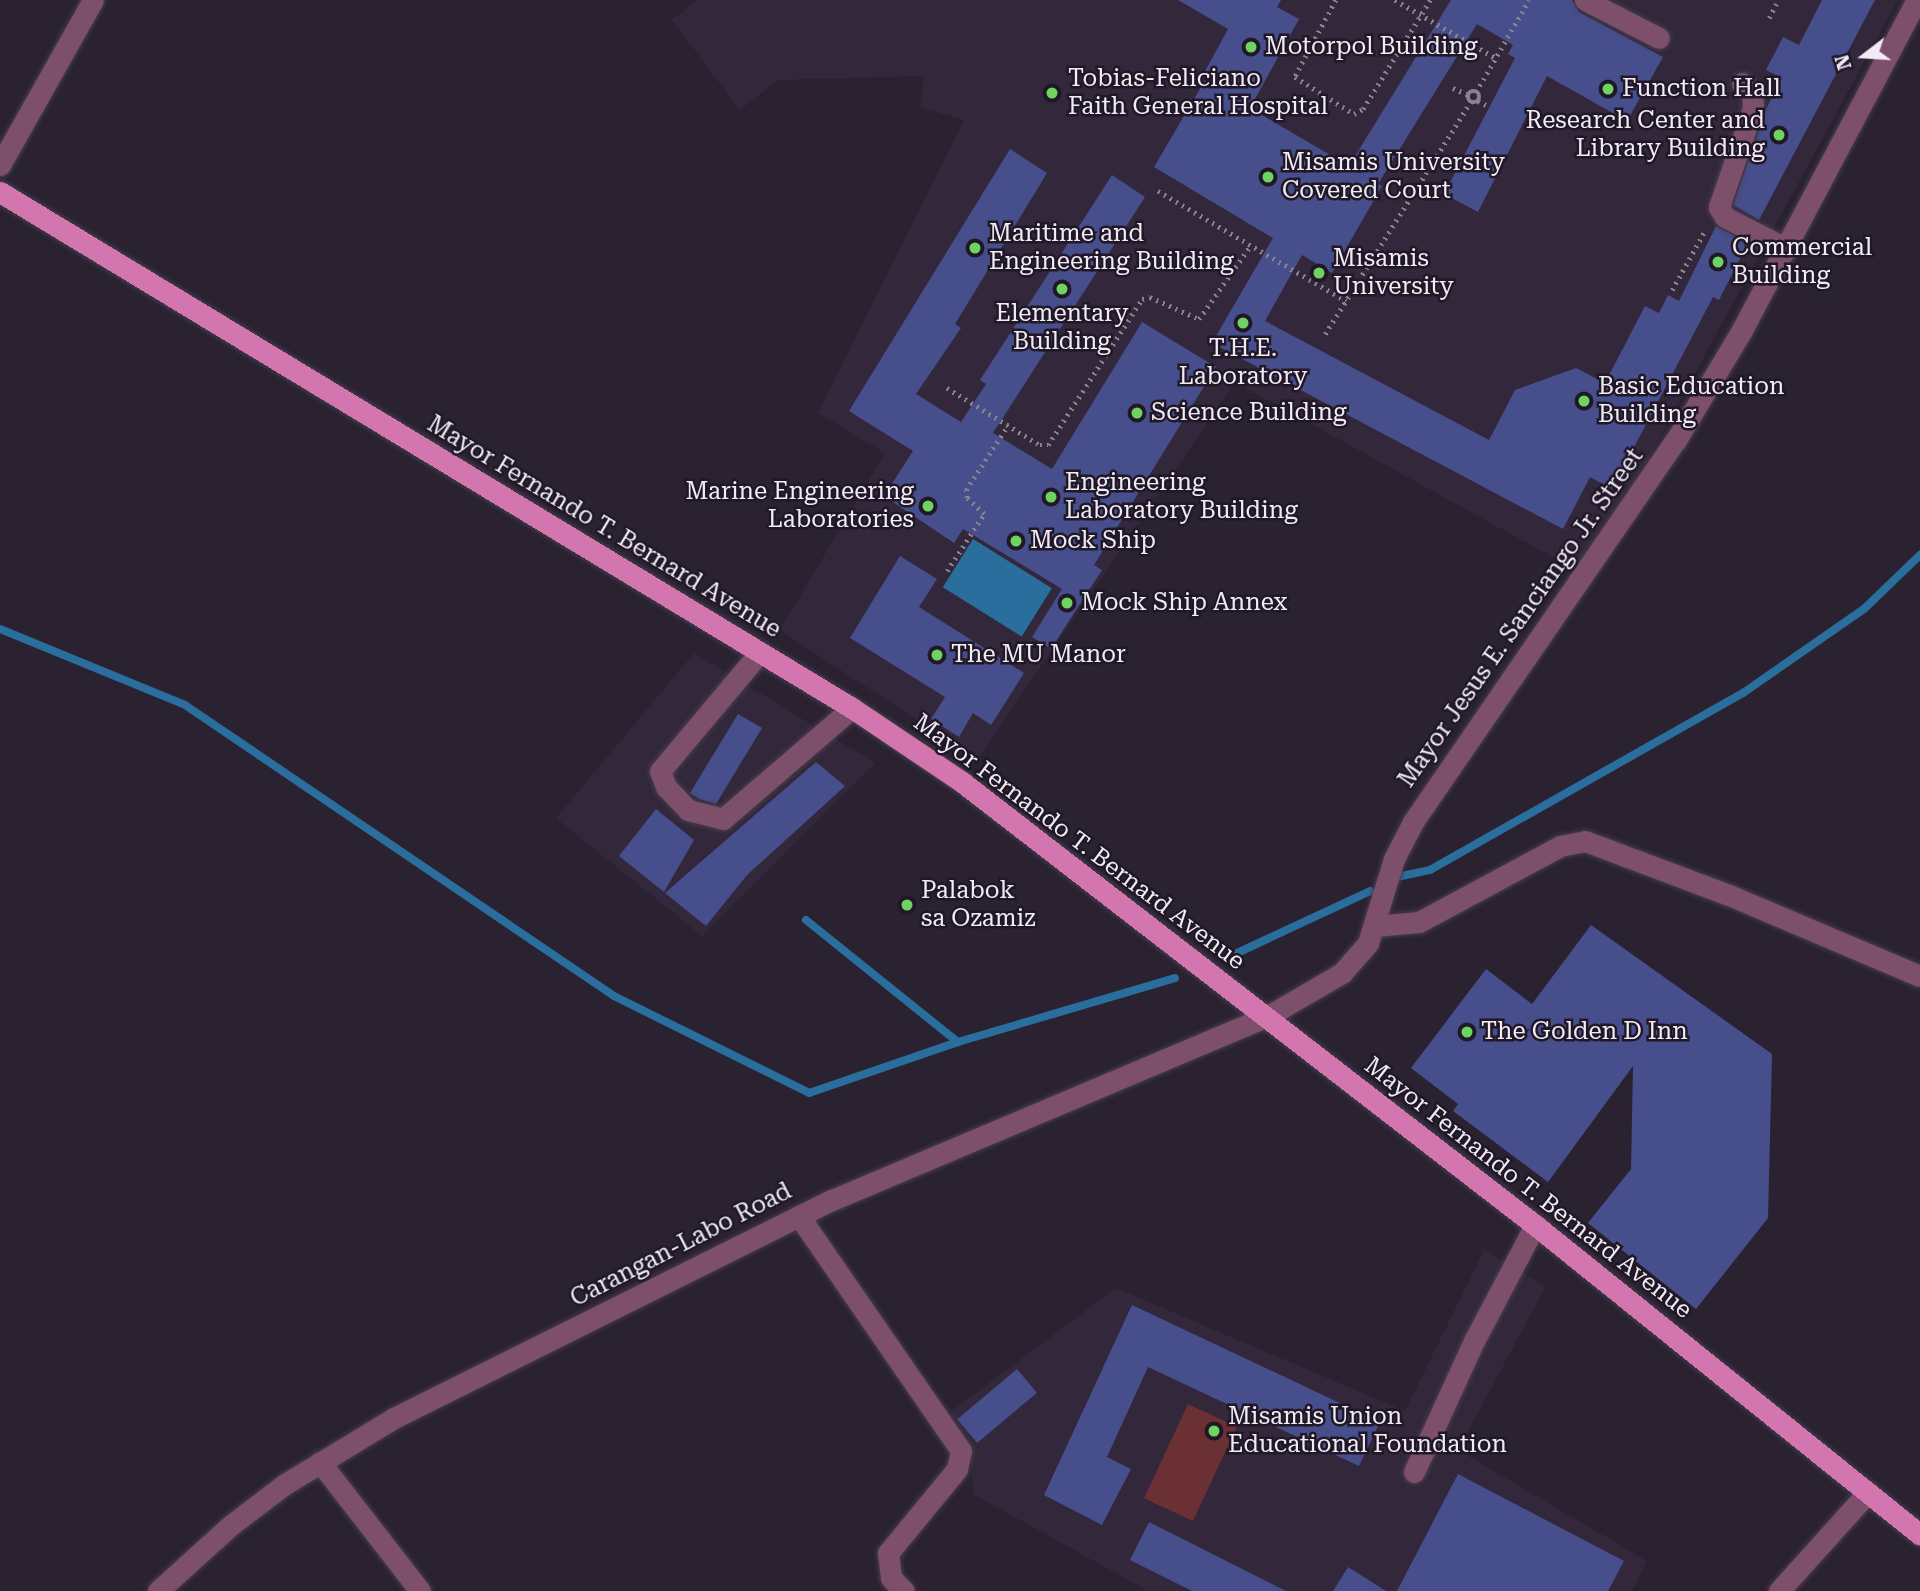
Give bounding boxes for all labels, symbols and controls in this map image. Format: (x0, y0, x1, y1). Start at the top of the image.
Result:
north arrow (1829, 21, 1899, 91)
place label: Motorpol Building (1265, 33, 1478, 61)
marker: Motorpol Building (1243, 39, 1259, 55)
text: N (1830, 52, 1857, 73)
place label: Tobias-Feliciano Faith General Hospital (1068, 65, 1328, 121)
place label: Function Hall (1622, 75, 1781, 103)
marker: Function Hall (1600, 81, 1616, 97)
marker: Tobias-Feliciano Faith General Hospital (1042, 83, 1062, 103)
place label: Research Center and Library Building (1526, 107, 1765, 163)
marker: Research Center and Library Building (1771, 127, 1787, 143)
place label: Misamis University Covered Court (1282, 149, 1505, 205)
marker: Misamis University Covered Court (1260, 169, 1276, 185)
place label: Maritime and Engineering Building (989, 220, 1234, 276)
place label: Commercial Building (1732, 234, 1872, 290)
marker: Maritime and Engineering Building (967, 240, 983, 256)
place label: Misamis University (1333, 245, 1454, 301)
marker: Commercial Building (1710, 254, 1726, 270)
marker: Misamis University (1311, 265, 1327, 281)
marker: Elementary Building (1054, 281, 1070, 297)
place label: Elementary Building (996, 300, 1128, 356)
marker: T.H.E. Laboratory (1235, 315, 1251, 331)
place label: T.H.E. Laboratory (1179, 335, 1307, 391)
place label: Basic Education Building (1598, 373, 1784, 429)
marker: Basic Education Building (1576, 393, 1592, 409)
place label: Science Building (1151, 399, 1347, 427)
marker: Science Building (1129, 405, 1145, 421)
street label: Mayor Fernando T. Bernard Avenue (422, 410, 786, 644)
street label: Mayor Jesus E. Sanciango Jr. Street (1392, 443, 1650, 793)
place label: Engineering Laboratory Building (1065, 469, 1298, 525)
place label: Marine Engineering Laboratories (685, 478, 914, 534)
marker: Engineering Laboratory Building (1043, 489, 1059, 505)
marker: Marine Engineering Laboratories (920, 498, 936, 514)
place label: Mock Ship (1030, 527, 1156, 555)
marker: Mock Ship (1008, 533, 1024, 549)
place label: Mock Ship Annex (1081, 589, 1287, 617)
marker: Mock Ship Annex (1059, 595, 1075, 611)
place label: The MU Manor (951, 641, 1126, 669)
marker: The MU Manor (929, 647, 945, 663)
street label: Mayor Fernando T. Bernard Avenue (908, 708, 1250, 976)
place label: Palabok sa Ozamiz (921, 877, 1036, 933)
marker: Palabok sa Ozamiz (899, 897, 915, 913)
place label: The Golden D Inn (1481, 1018, 1688, 1046)
marker: The Golden D Inn (1459, 1024, 1475, 1040)
street label: Mayor Fernando T. Bernard Avenue (1359, 1051, 1697, 1325)
street label: Carangan-Labo Road (566, 1177, 796, 1313)
place label: Misamis Union Educational Foundation (1228, 1403, 1507, 1459)
marker: Misamis Union Educational Foundation (1206, 1423, 1222, 1439)

